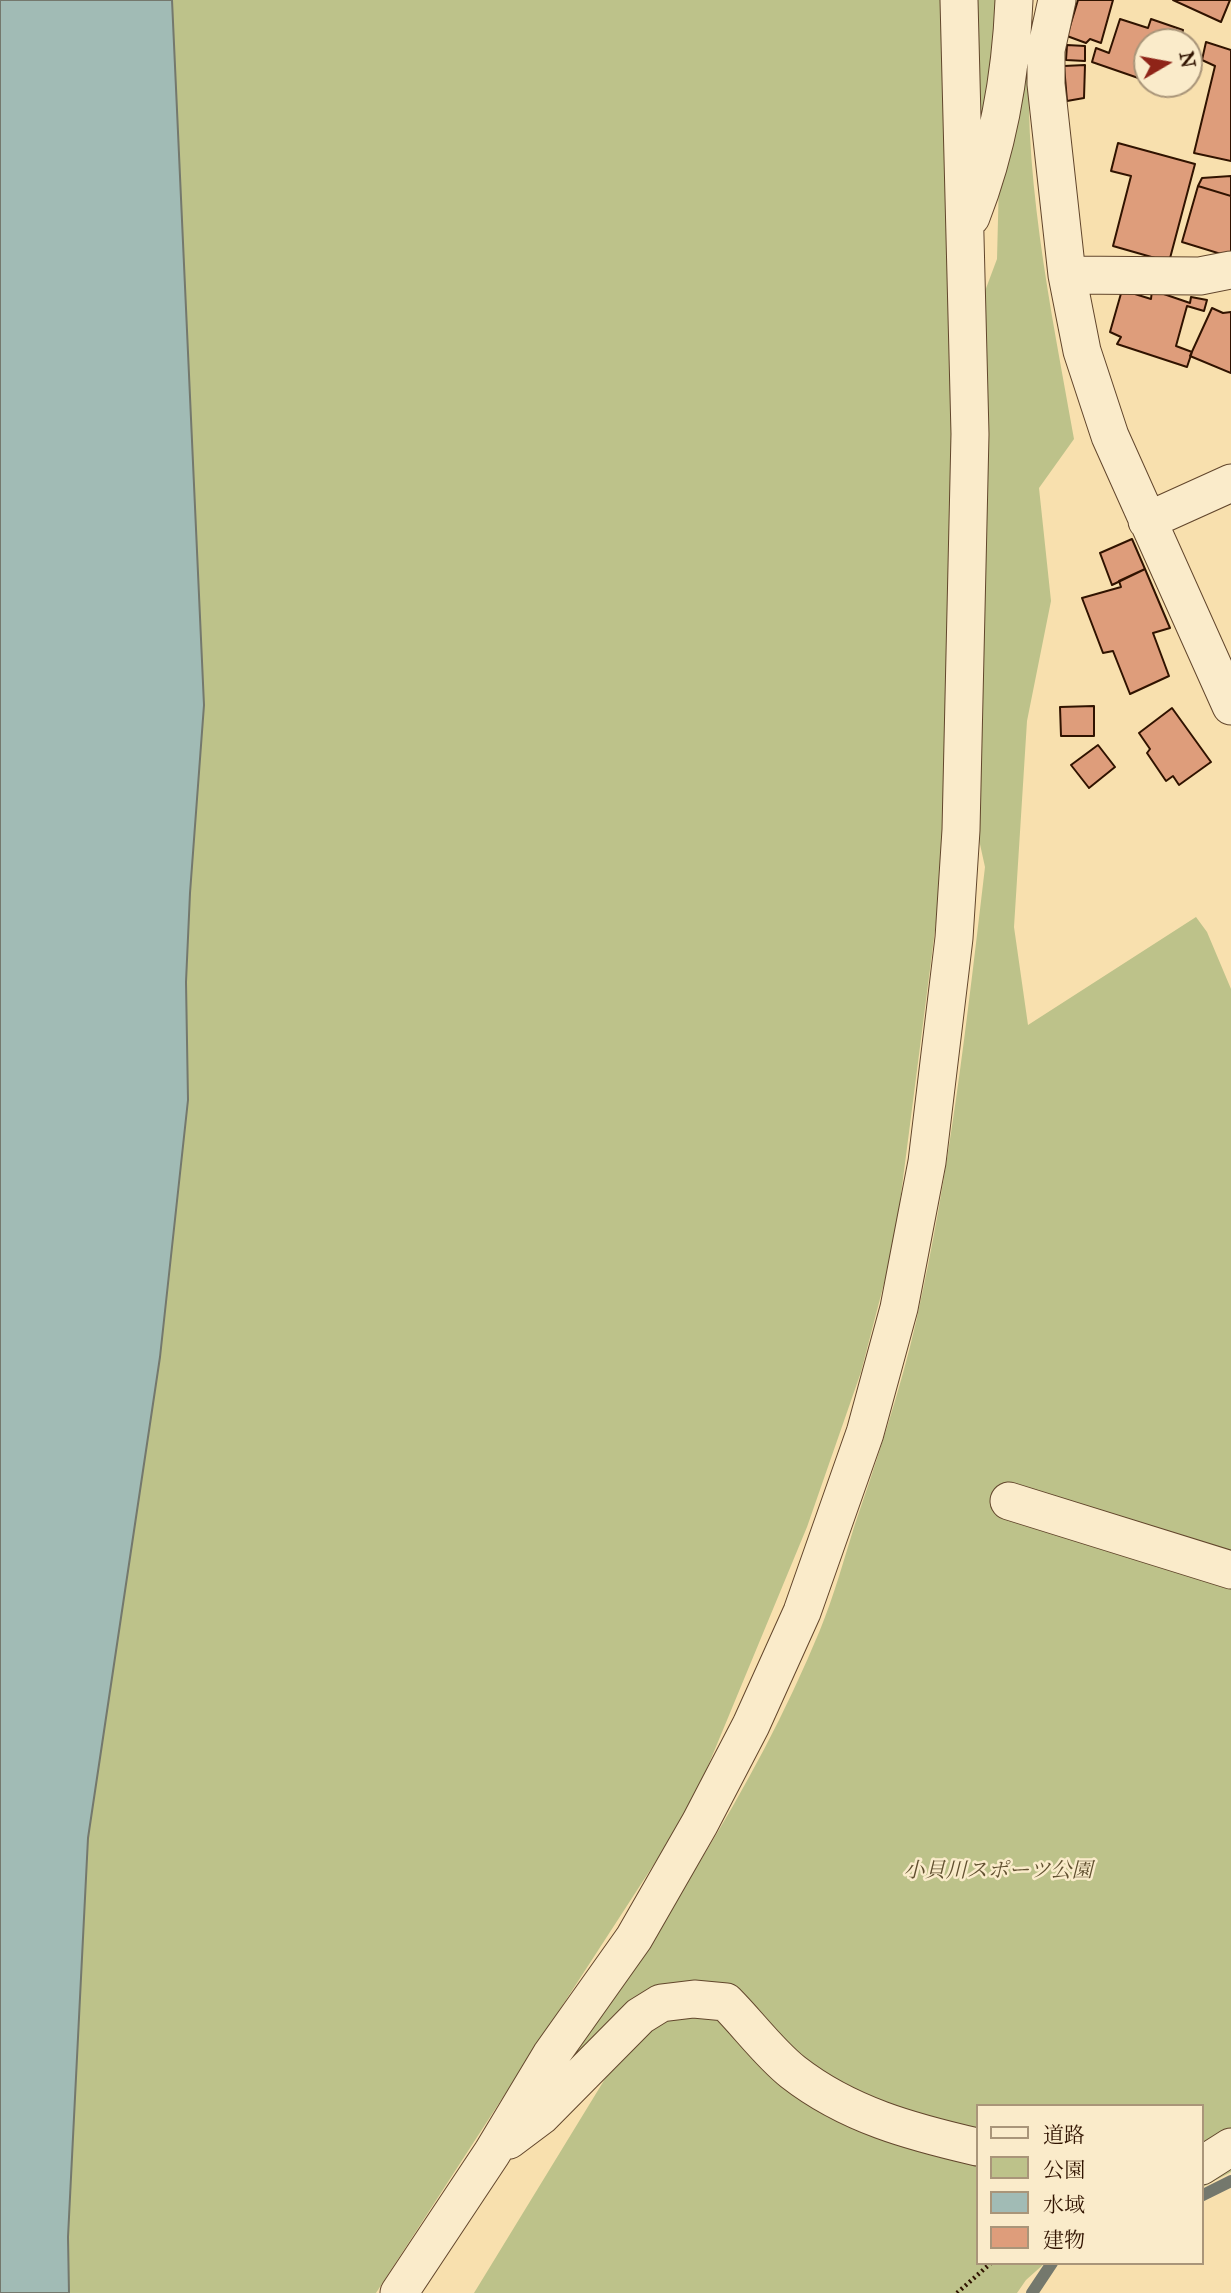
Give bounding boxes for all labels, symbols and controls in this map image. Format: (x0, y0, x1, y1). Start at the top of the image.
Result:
north arrow (1133, 28, 1203, 98)
text: N (1174, 50, 1200, 70)
park label: 小貝川スポーツ公園 (904, 1859, 1092, 1885)
legend (976, 2104, 1203, 2265)
text: 道路 (1043, 2122, 1085, 2148)
text: 公園 (1043, 2157, 1085, 2183)
text: 水域 (1043, 2192, 1085, 2218)
text: 建物 (1043, 2227, 1085, 2253)

